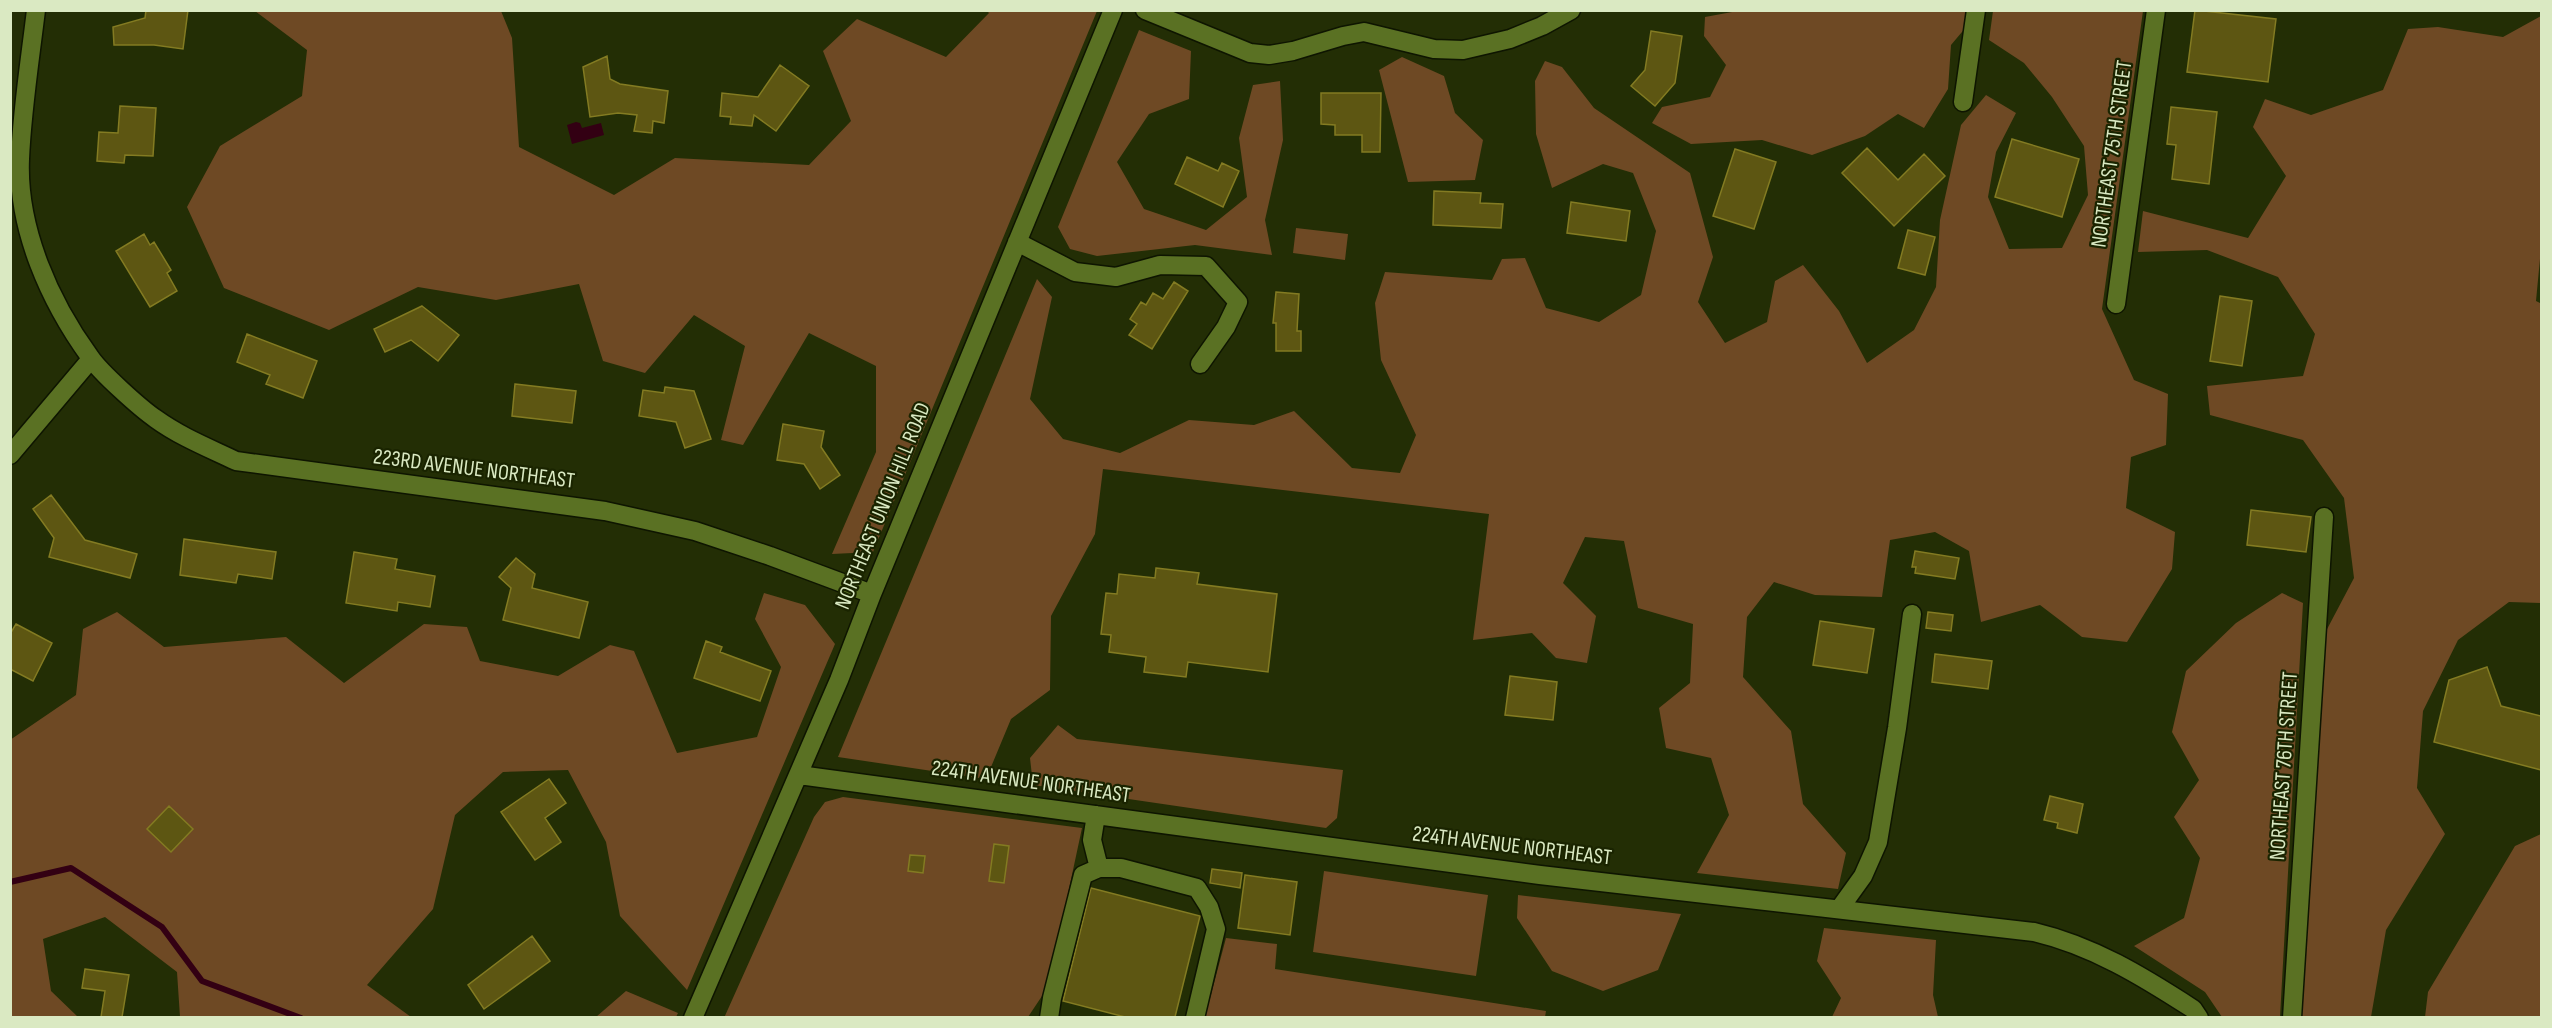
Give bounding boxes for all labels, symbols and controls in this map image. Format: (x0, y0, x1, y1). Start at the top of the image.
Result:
street label: NORTHEAST 75TH STREET (2086, 59, 2139, 249)
street label: NORTHEAST UNION HILL ROAD (829, 399, 937, 613)
street label: 223RD AVENUE NORTHEAST (372, 443, 576, 495)
street label: NORTHEAST 76TH STREET (2264, 671, 2304, 861)
street label: 224TH AVENUE NORTHEAST (930, 755, 1132, 809)
street label: 224TH AVENUE NORTHEAST (1411, 820, 1613, 872)

